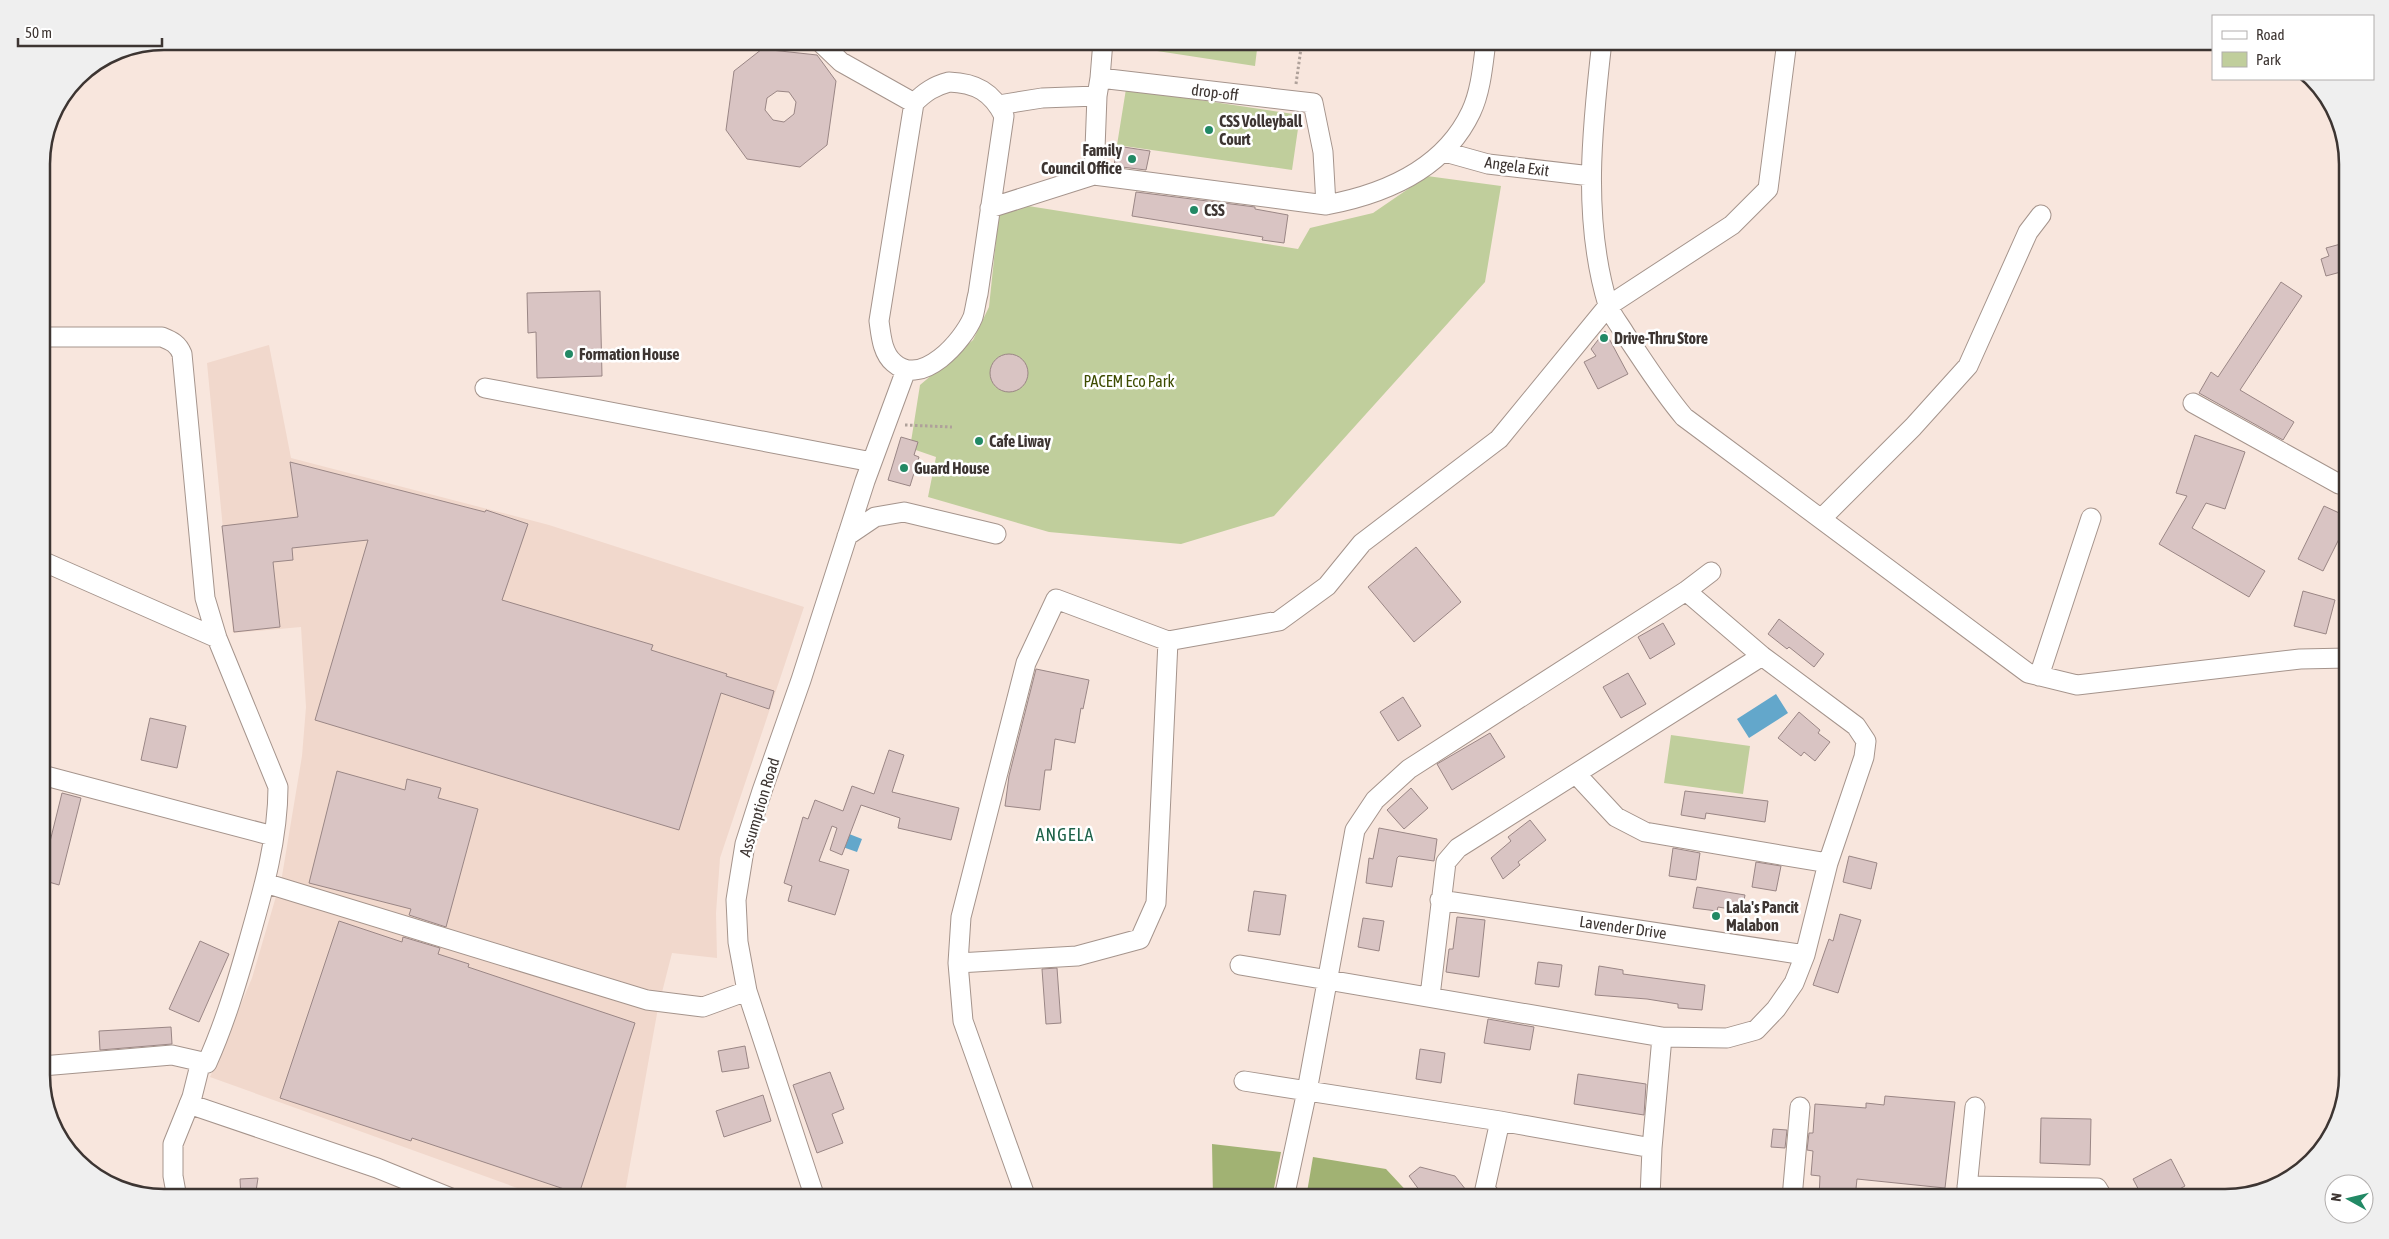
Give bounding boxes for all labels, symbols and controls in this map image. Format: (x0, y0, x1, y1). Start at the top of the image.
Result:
scale bar (18, 15, 161, 47)
legend (2212, 15, 2374, 80)
text: 50 m (25, 24, 52, 41)
text: Road (2256, 26, 2285, 43)
text: Park (2256, 51, 2281, 68)
street label: drop-off (1190, 80, 1240, 105)
place label: CSS Volleyball Court (1219, 112, 1303, 148)
marker: CSS Volleyball Court (1203, 124, 1215, 136)
place label: Family Council Office (1041, 141, 1122, 177)
marker: Family Council Office (1126, 153, 1138, 165)
street label: Angela Exit (1483, 153, 1551, 180)
place label: CSS (1204, 201, 1225, 219)
marker: CSS (1188, 204, 1200, 216)
place label: Drive-Thru Store (1614, 329, 1708, 347)
marker: Drive-Thru Store (1598, 332, 1610, 344)
place label: Formation House (579, 345, 680, 363)
marker: Formation House (563, 348, 575, 360)
park label: PACEM Eco Park (1083, 372, 1175, 390)
place label: Cafe Liway (989, 432, 1051, 450)
marker: Cafe Liway (973, 435, 985, 447)
place label: Guard House (914, 459, 990, 477)
marker: Guard House (898, 462, 910, 474)
street label: Assumption Road (735, 755, 784, 859)
district label: ANGELA (1036, 824, 1094, 845)
place label: Lala's Pancit Malabon (1726, 898, 1799, 934)
marker: Lala's Pancit Malabon (1710, 910, 1722, 922)
street label: Lavender Drive (1578, 912, 1668, 942)
north arrow (2324, 1174, 2374, 1224)
text: N (2328, 1192, 2345, 1202)

